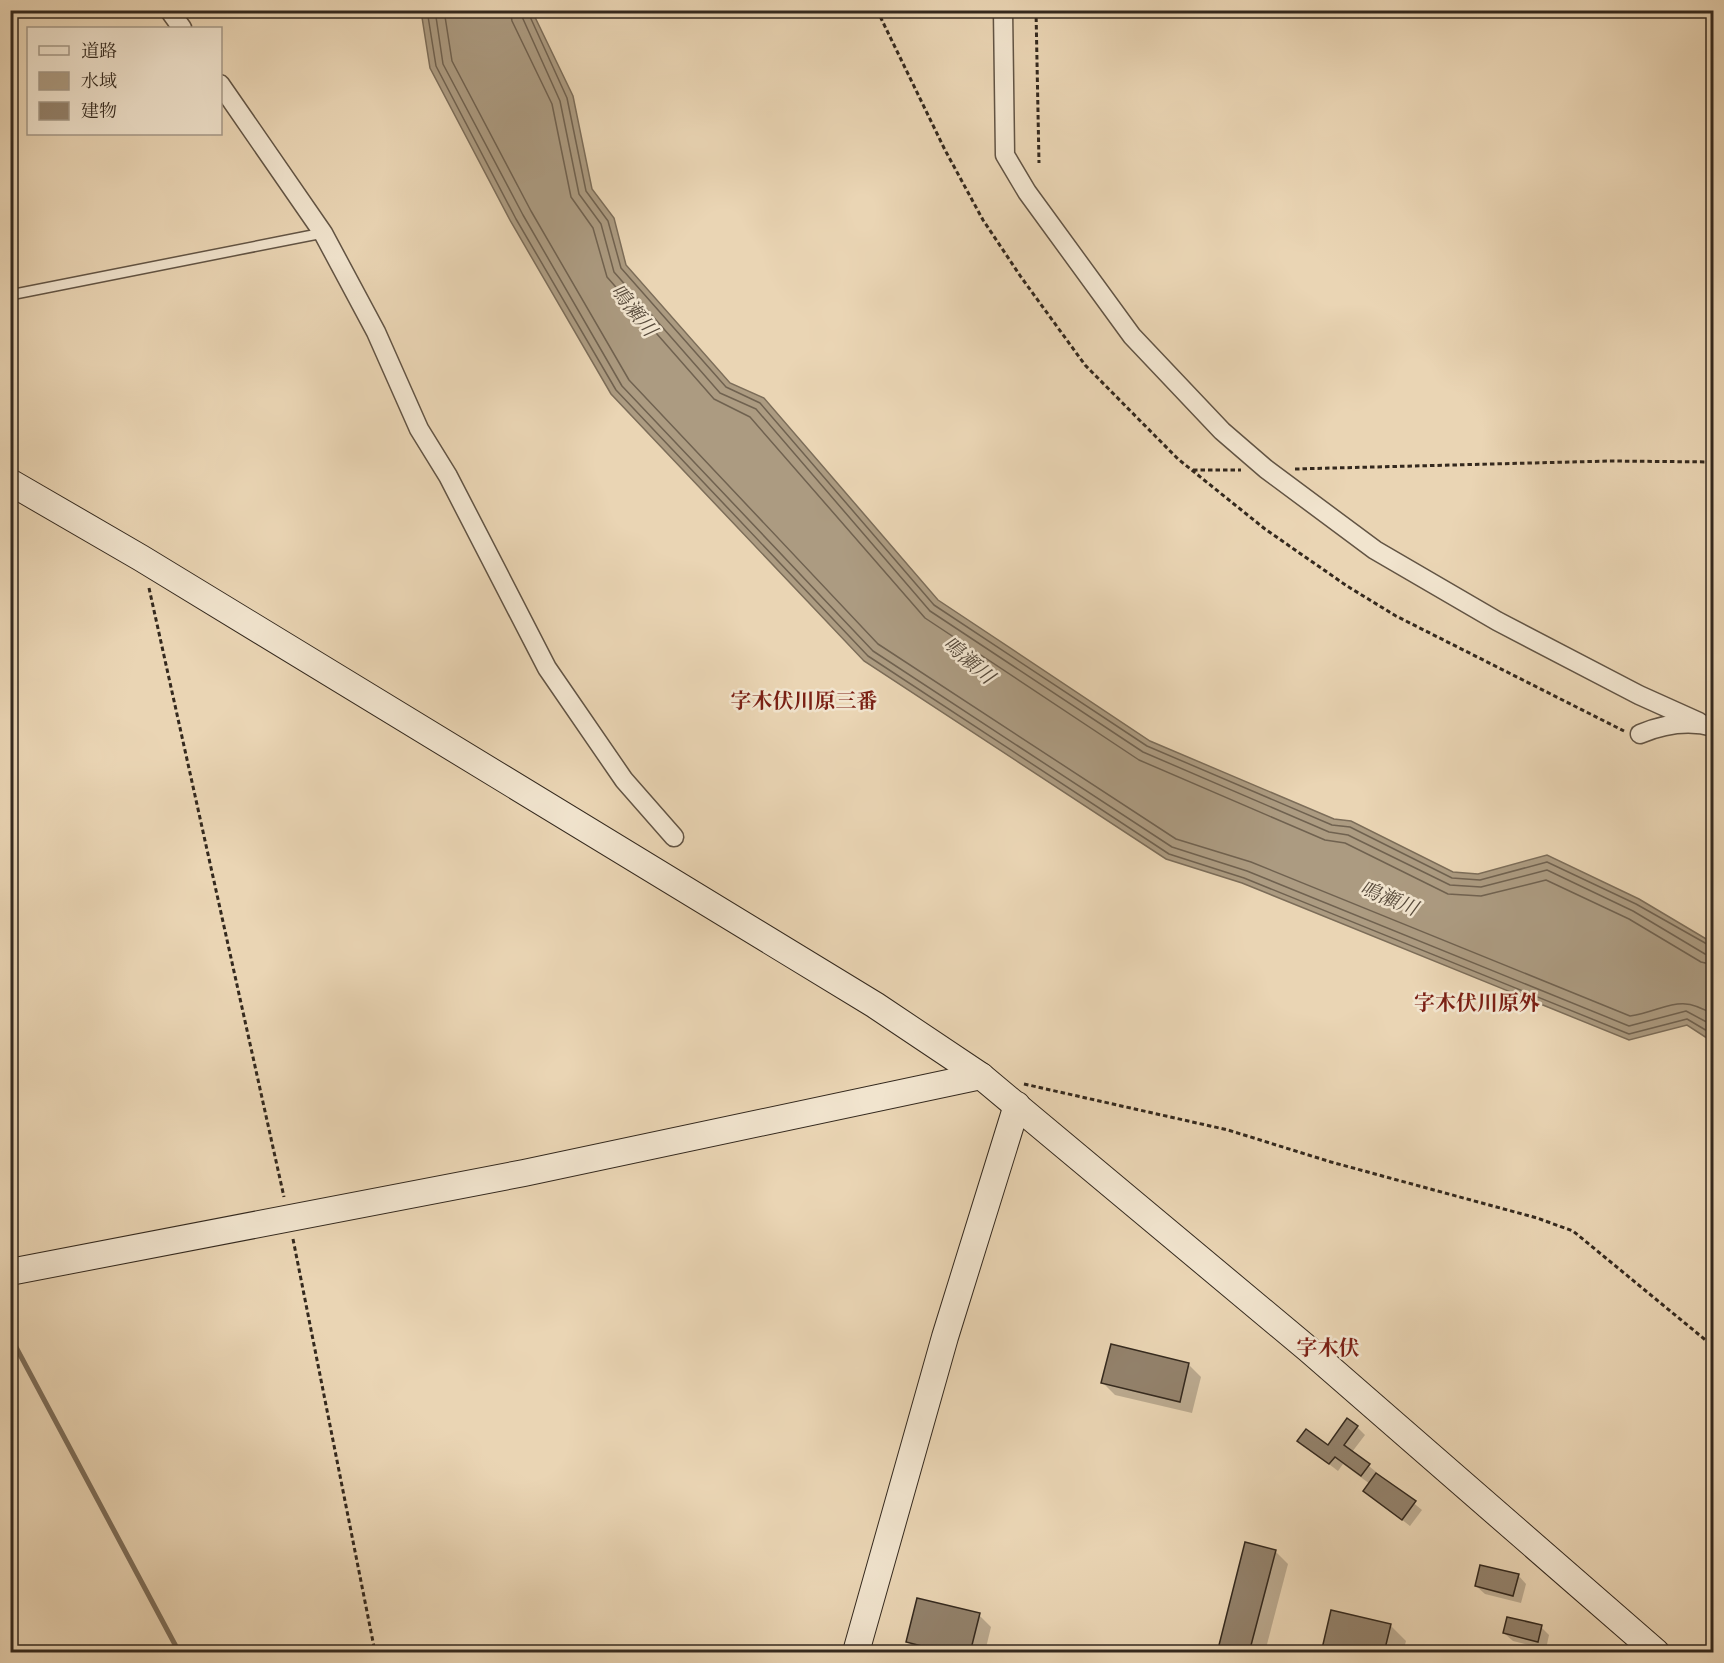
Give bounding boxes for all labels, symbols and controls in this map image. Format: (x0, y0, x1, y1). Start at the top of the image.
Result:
legend (27, 27, 222, 135)
text: 道路 (81, 41, 117, 61)
text: 水域 (81, 71, 117, 91)
text: 建物 (81, 101, 117, 121)
water label: 鳴瀬川 (606, 280, 662, 342)
water label: 鳴瀬川 (938, 633, 1000, 690)
district label: 字木伏川原三番 (731, 690, 878, 713)
water label: 鳴瀬川 (1357, 877, 1422, 921)
district label: 字木伏川原外 (1414, 992, 1540, 1015)
district label: 字木伏 (1297, 1337, 1360, 1360)

